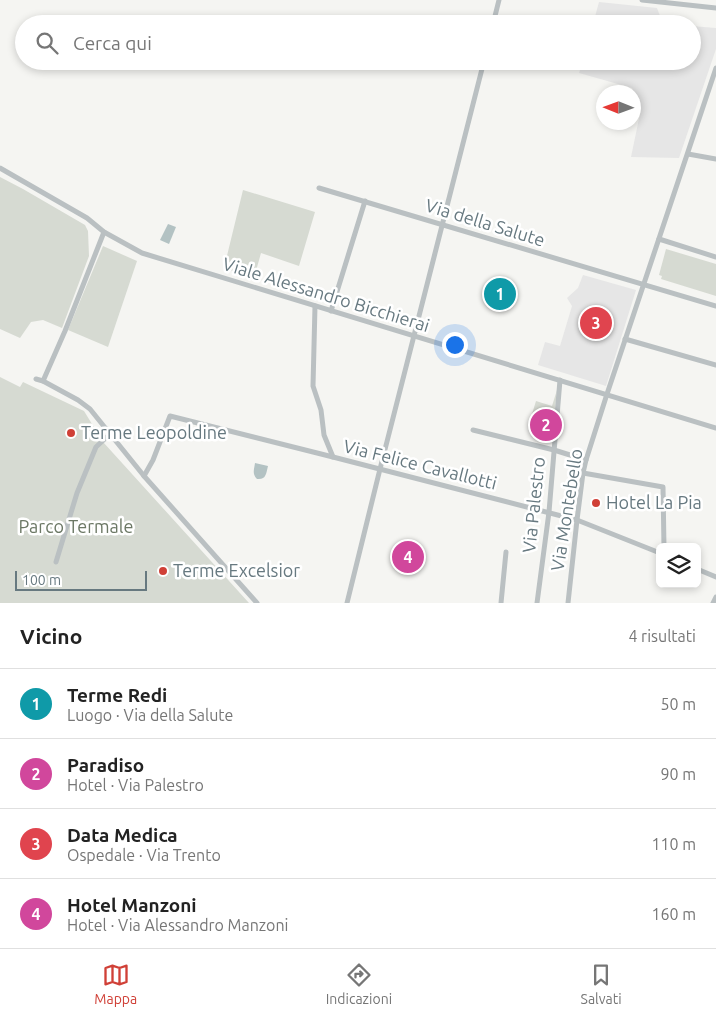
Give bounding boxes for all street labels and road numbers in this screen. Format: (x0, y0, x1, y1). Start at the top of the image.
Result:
street label: Via della Salute (423, 194, 547, 250)
street label: Viale Alessandro Bicchierai (220, 253, 432, 335)
street label: Via Felice Cavallotti (341, 435, 499, 493)
street label: Via Montebello (546, 447, 586, 572)
street label: Via Palestro (518, 456, 548, 554)

